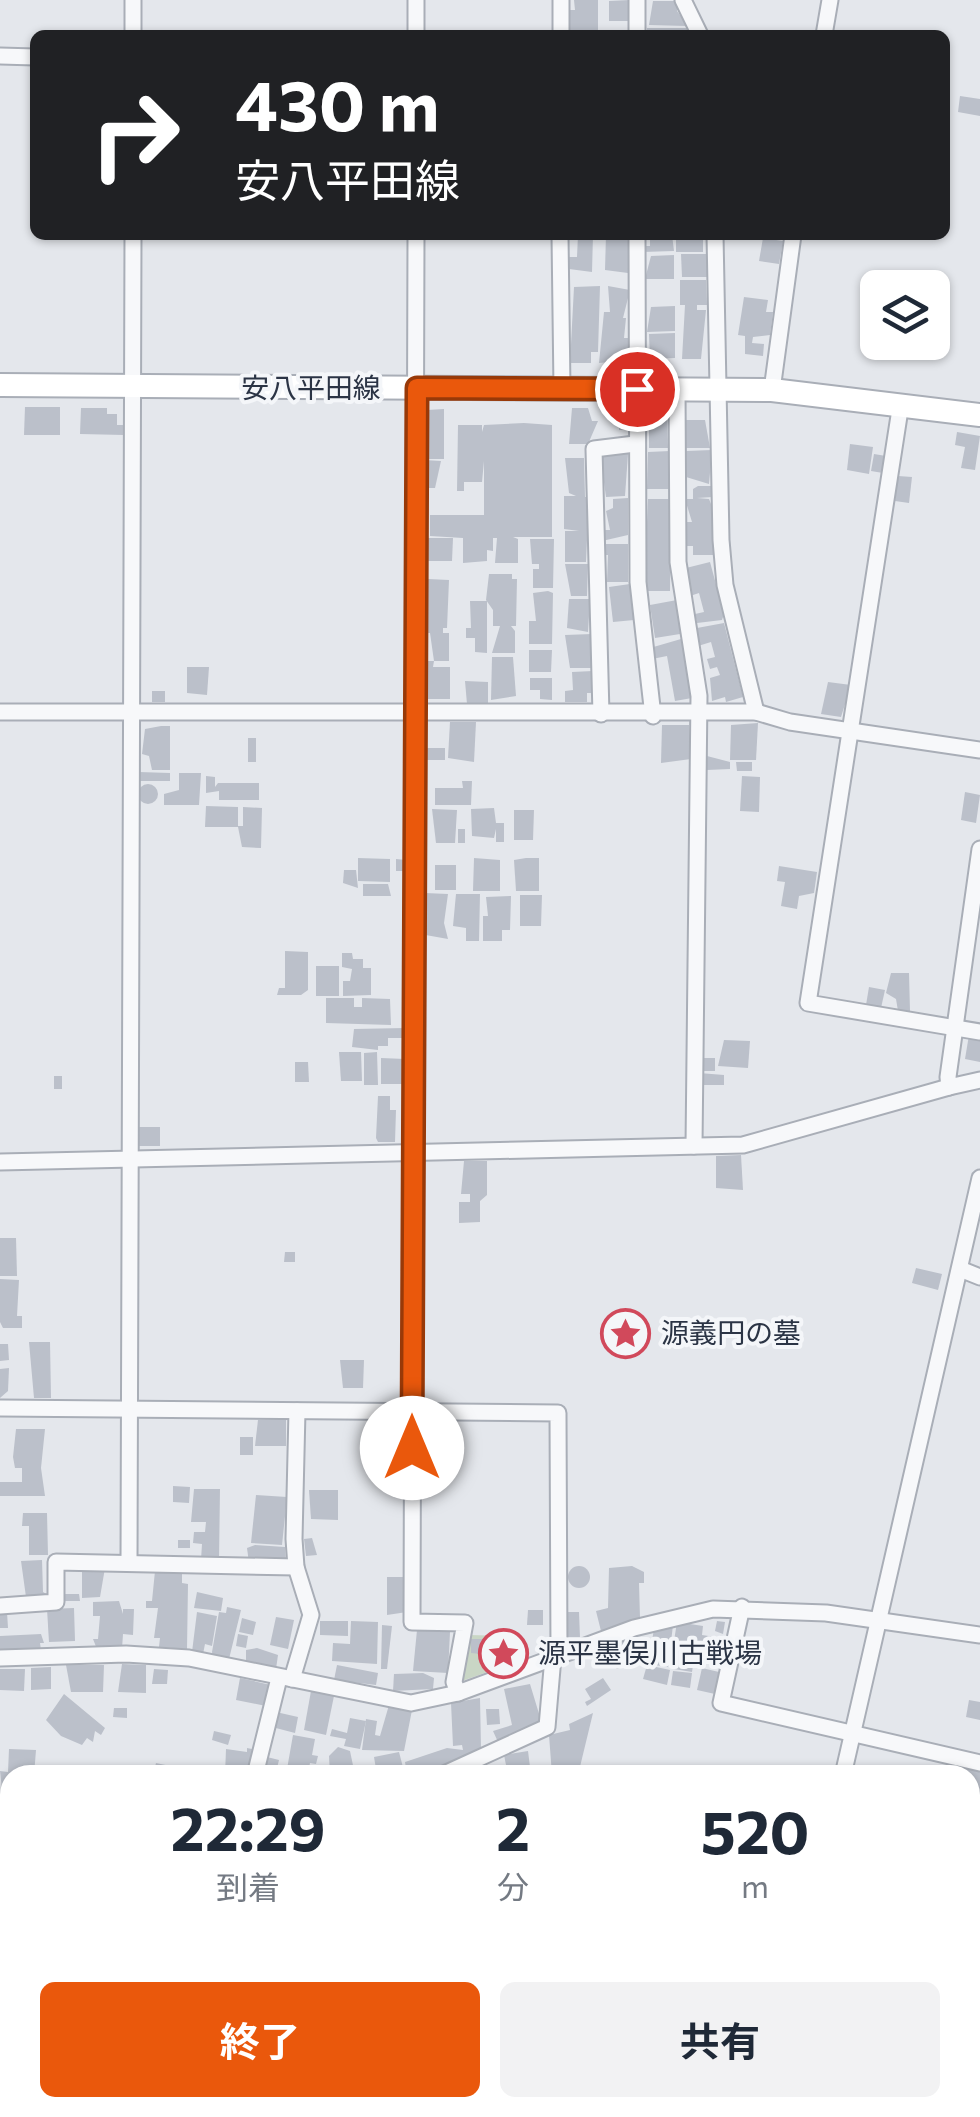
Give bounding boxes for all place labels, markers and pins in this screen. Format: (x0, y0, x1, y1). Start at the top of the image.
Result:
pin (595, 347, 680, 432)
place icon: 源義円の墓 (600, 1307, 652, 1359)
place label: 源義円の墓 (661, 1315, 801, 1349)
place icon: 源平墨俣川古戦場 (477, 1627, 529, 1679)
place label: 源平墨俣川古戦場 (538, 1635, 762, 1669)

